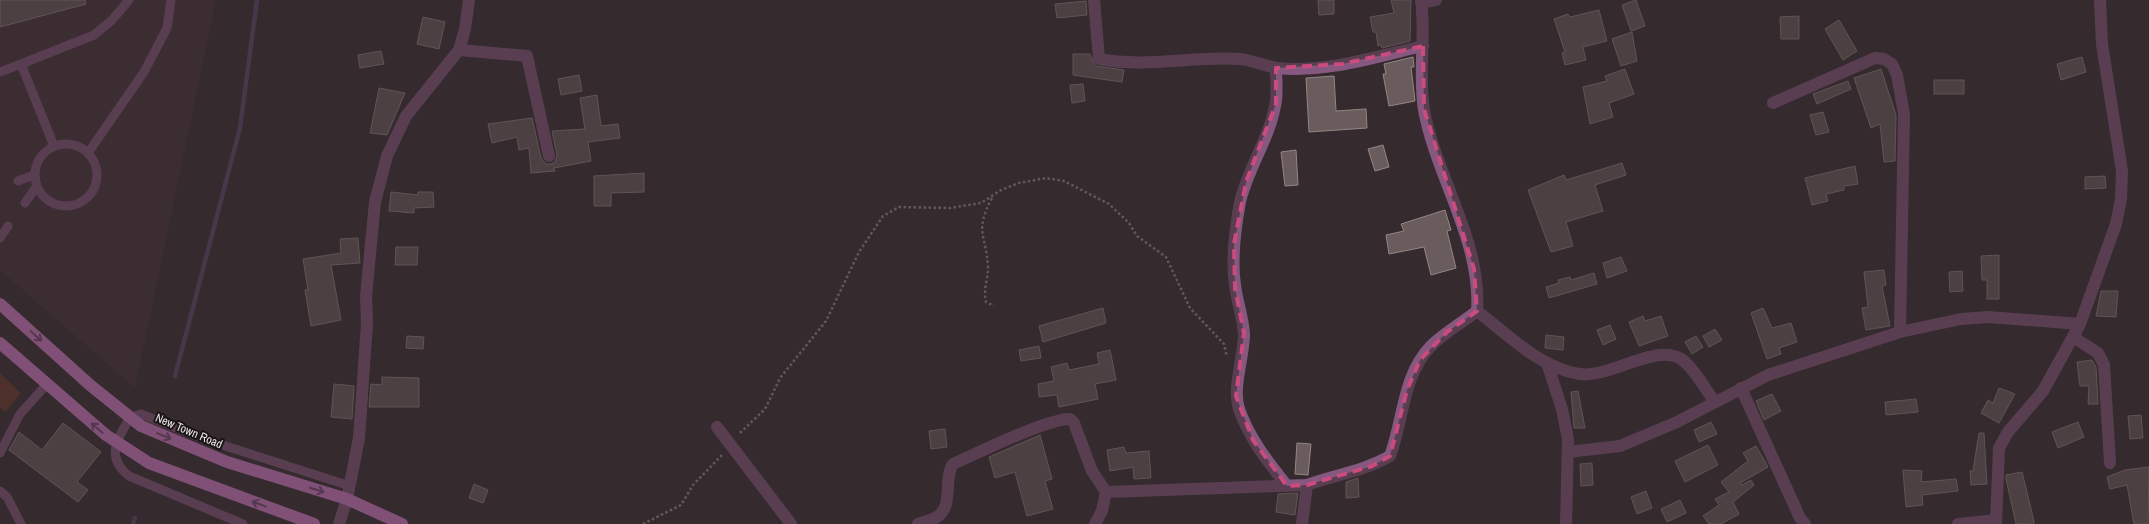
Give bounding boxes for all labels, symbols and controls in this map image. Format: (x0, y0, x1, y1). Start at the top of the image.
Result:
one-way arrow (30, 331, 43, 342)
street label: New Town Road (153, 410, 225, 452)
one-way arrow (91, 422, 104, 433)
one-way arrow (156, 431, 171, 441)
one-way arrow (308, 485, 324, 495)
one-way arrow (252, 499, 267, 508)

